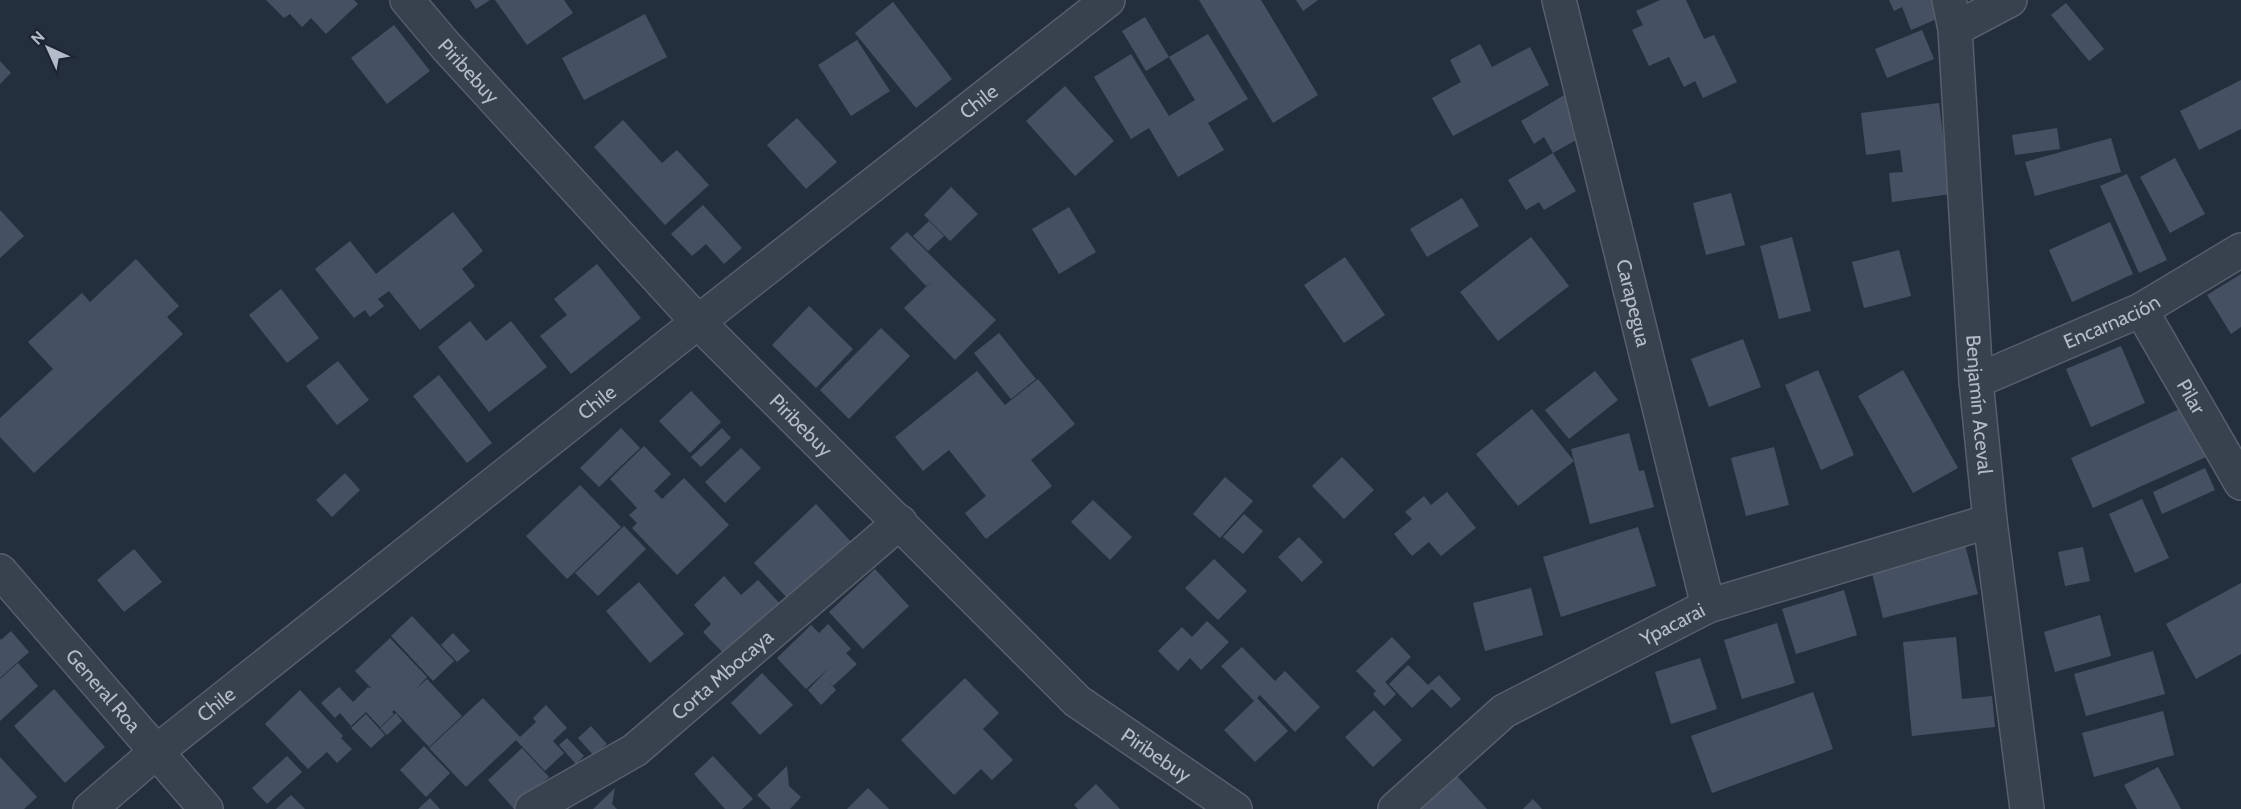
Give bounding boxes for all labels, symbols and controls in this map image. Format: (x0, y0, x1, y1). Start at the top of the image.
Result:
north arrow (18, 18, 78, 78)
text: N (27, 27, 48, 48)
street label: Piribebuy (433, 34, 504, 108)
street label: Chile (955, 79, 1003, 124)
street label: Carapegua (1611, 257, 1656, 350)
street label: Encarnación (2060, 289, 2164, 354)
street label: Benjamín Aceval (1961, 334, 1997, 476)
street label: Pilar (2172, 375, 2211, 419)
street label: Chile (573, 380, 621, 425)
street label: Piribebuy (765, 389, 838, 462)
street label: Ypacarai (1635, 598, 1709, 651)
street label: Corta Mbocaya (667, 624, 778, 725)
street label: General Roa (61, 644, 146, 737)
street label: Chile (192, 682, 240, 727)
street label: Piribebuy (1117, 723, 1196, 787)

